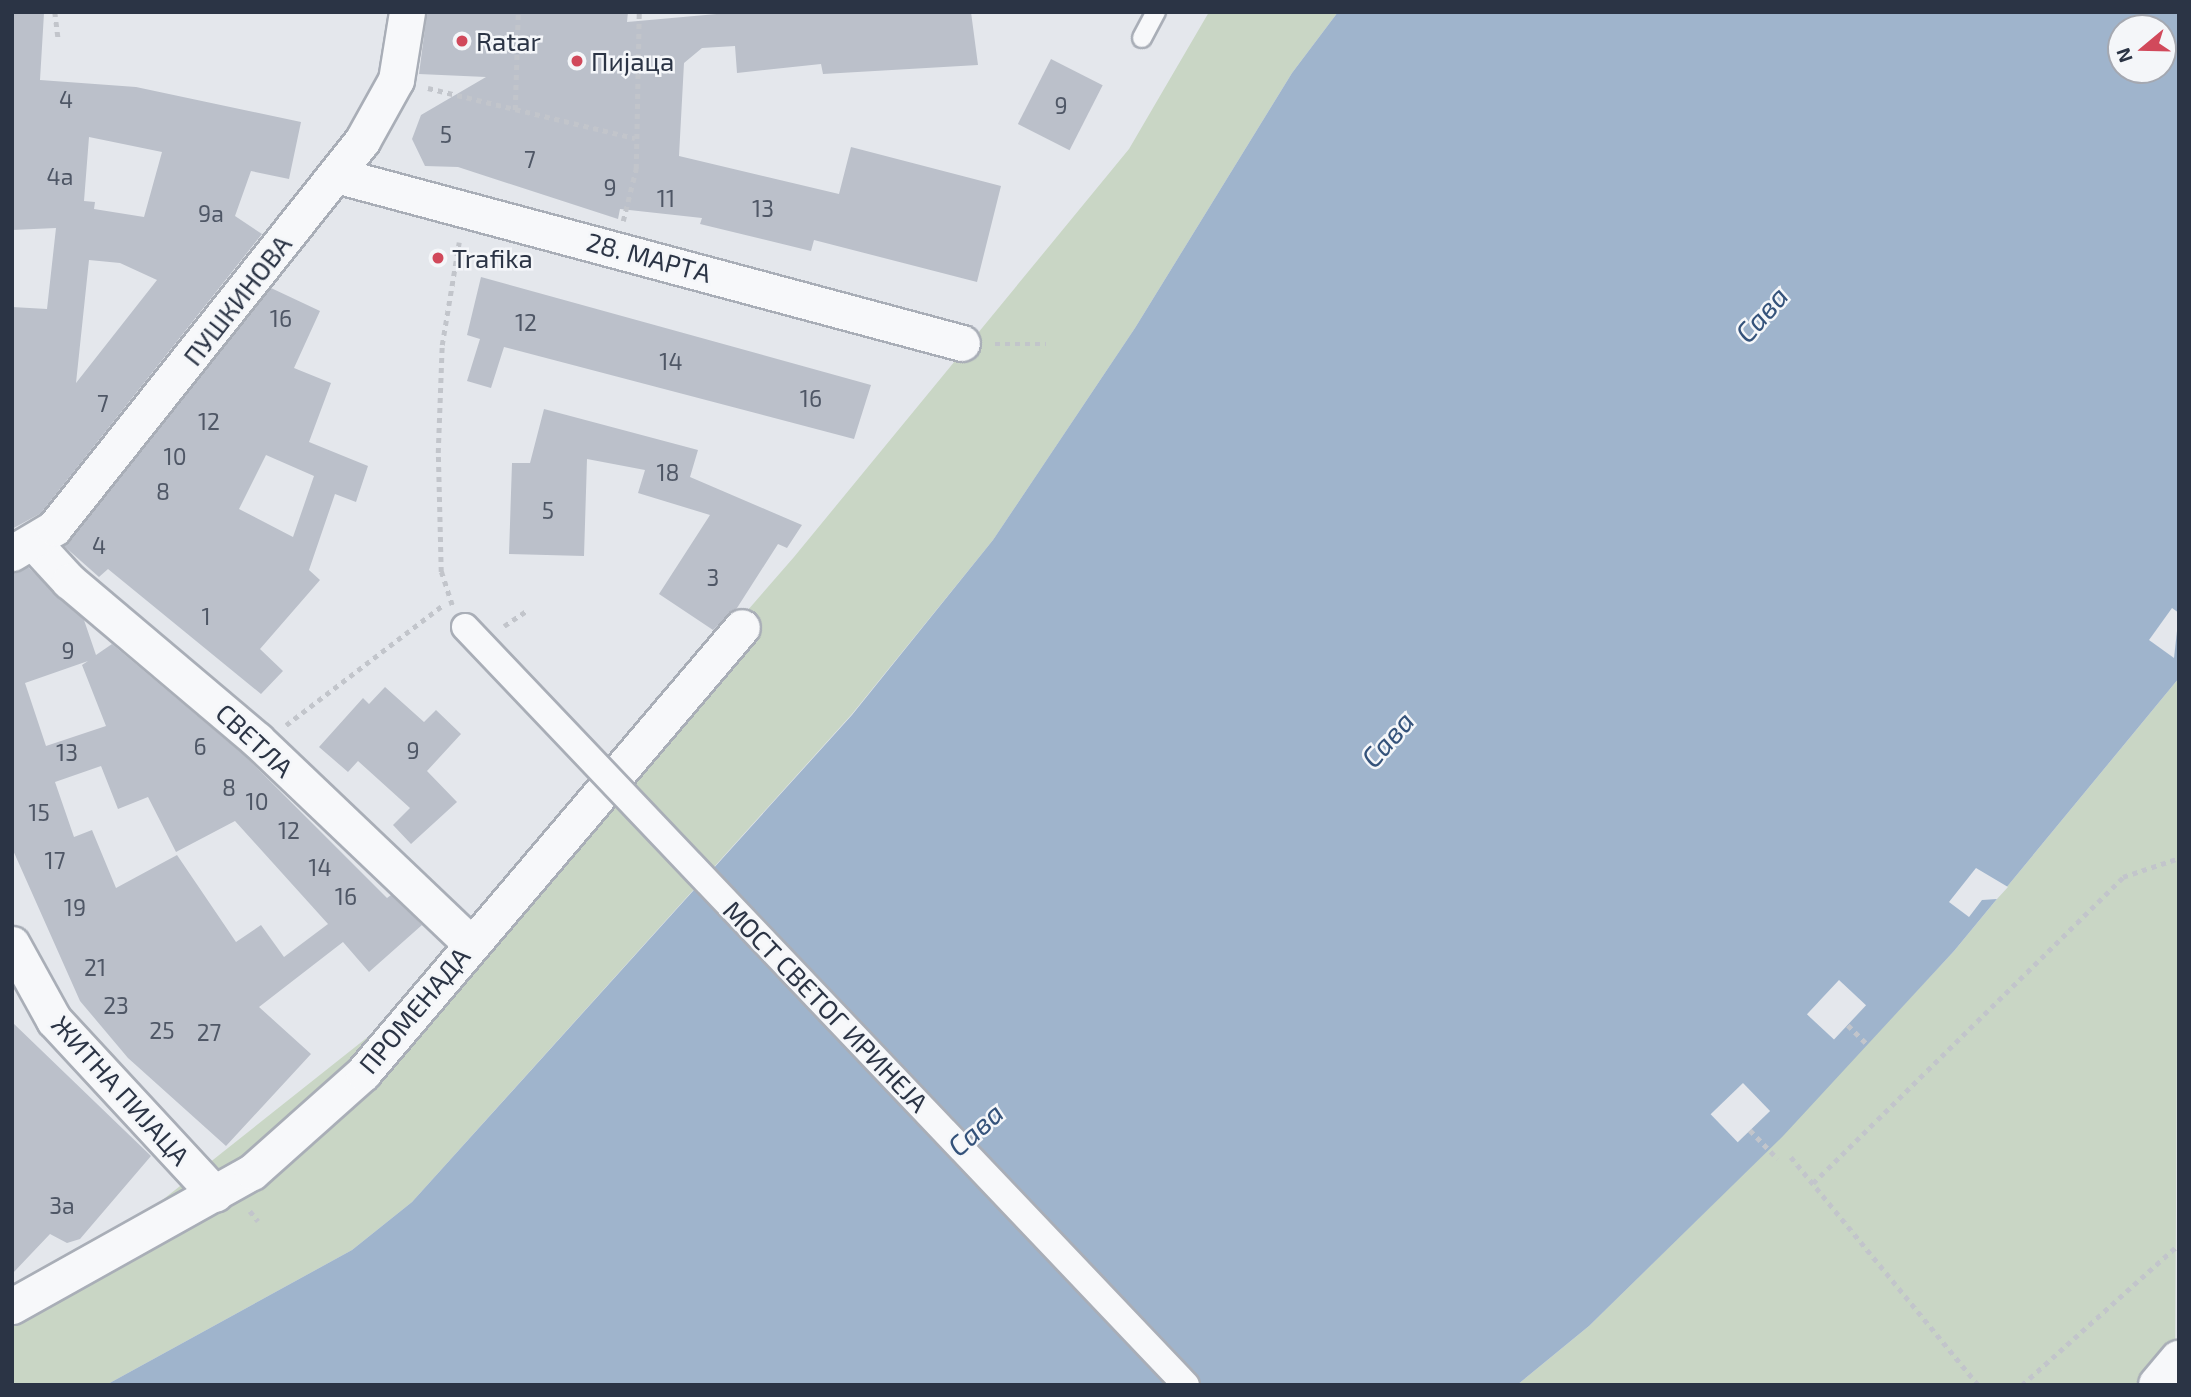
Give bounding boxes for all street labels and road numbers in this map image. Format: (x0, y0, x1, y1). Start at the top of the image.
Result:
street label: 28. МАРТА (583, 225, 715, 289)
street label: ПУШКИНОВА (176, 229, 298, 371)
street label: СВЕТЛА (210, 697, 300, 783)
street label: МОСТ СВЕТОГ ИРИНЕЈА (717, 894, 935, 1118)
street label: ПРОМЕНАДА (352, 941, 476, 1079)
street label: ЖИТНА ПИЈАЦА (46, 1009, 196, 1171)

